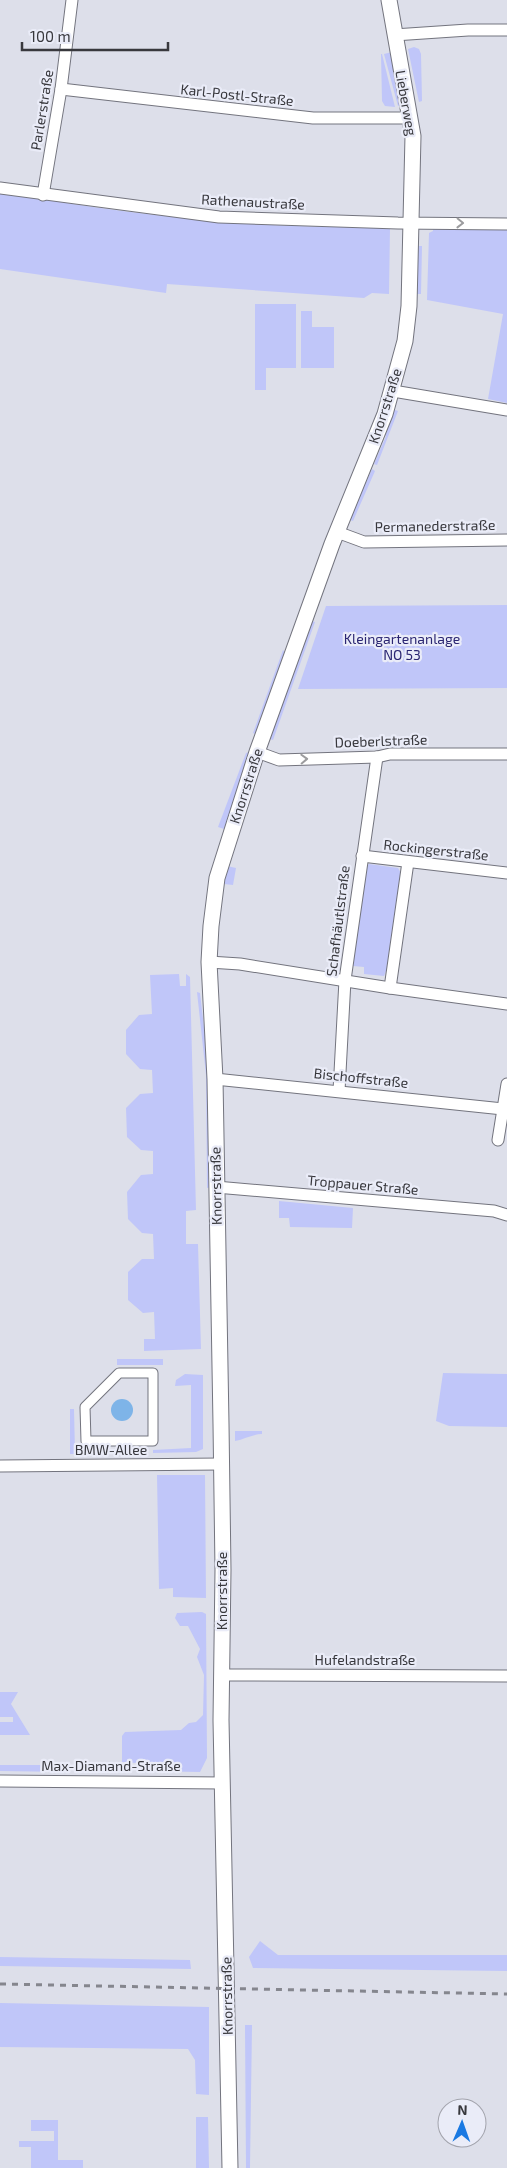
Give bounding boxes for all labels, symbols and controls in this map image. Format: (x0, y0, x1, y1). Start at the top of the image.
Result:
scale bar (22, 20, 169, 52)
text: 100 m (30, 27, 71, 45)
street label: Parlerstraße (27, 68, 56, 152)
street label: Lieberweg (392, 69, 421, 137)
street label: Karl-Postl-Straße (180, 80, 294, 109)
street label: Rathenaustraße (201, 190, 305, 213)
one-way arrow (456, 218, 464, 228)
street label: Knorrstraße (364, 366, 405, 446)
street label: Permanederstraße (374, 516, 496, 535)
park label: Kleingartenanlage NO 53 (344, 630, 460, 663)
street label: Doeberlstraße (334, 730, 428, 751)
street label: Knorrstraße (225, 746, 266, 826)
one-way arrow (300, 754, 308, 764)
street label: Rockingerstraße (383, 836, 490, 863)
street label: Schafhäutlstraße (322, 864, 353, 977)
street label: Bischoffstraße (313, 1064, 409, 1091)
street label: Knorrstraße (206, 1147, 225, 1225)
street label: Troppauer Straße (307, 1171, 419, 1198)
street label: BMW-Allee (75, 1441, 147, 1458)
street label: Knorrstraße (213, 1552, 230, 1630)
street label: Hufelandstraße (315, 1651, 415, 1668)
street label: Max-Diamand-Straße (41, 1757, 181, 1774)
street label: Knorrstraße (217, 1957, 236, 2035)
north arrow (437, 2098, 487, 2148)
text: N (457, 2101, 468, 2118)

